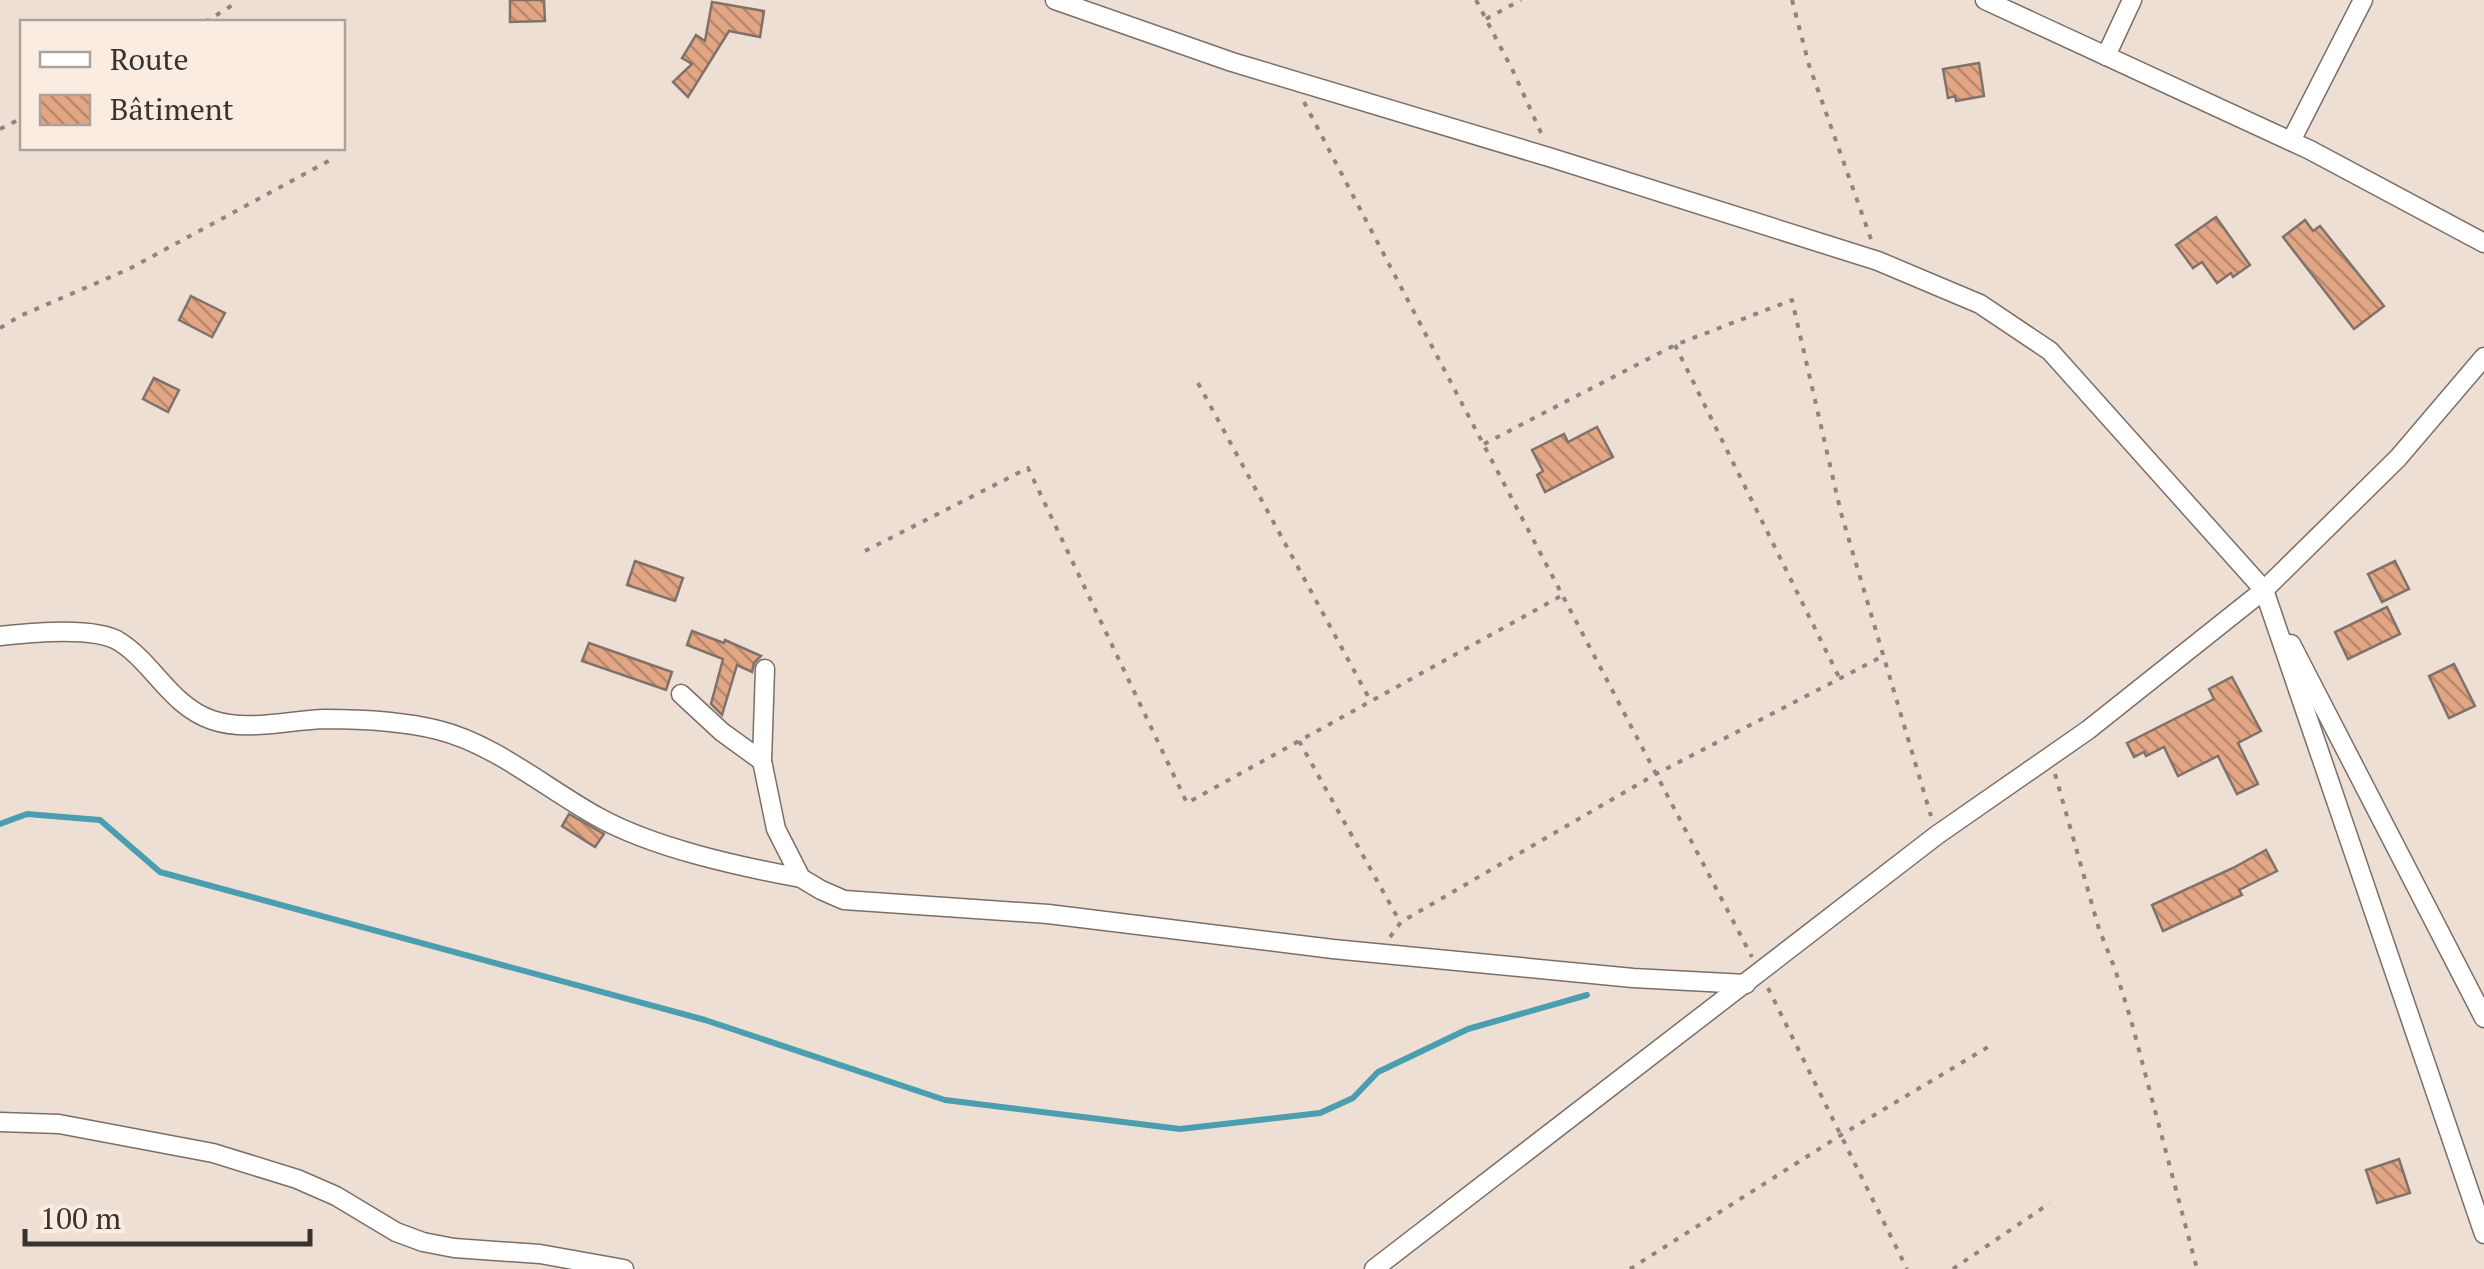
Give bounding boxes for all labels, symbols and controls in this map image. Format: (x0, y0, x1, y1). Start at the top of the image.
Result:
legend (20, 20, 345, 150)
text: Route (110, 39, 189, 79)
text: Bâtiment (110, 89, 234, 129)
scale bar (25, 1184, 310, 1246)
text: 100 m (40, 1198, 121, 1238)

